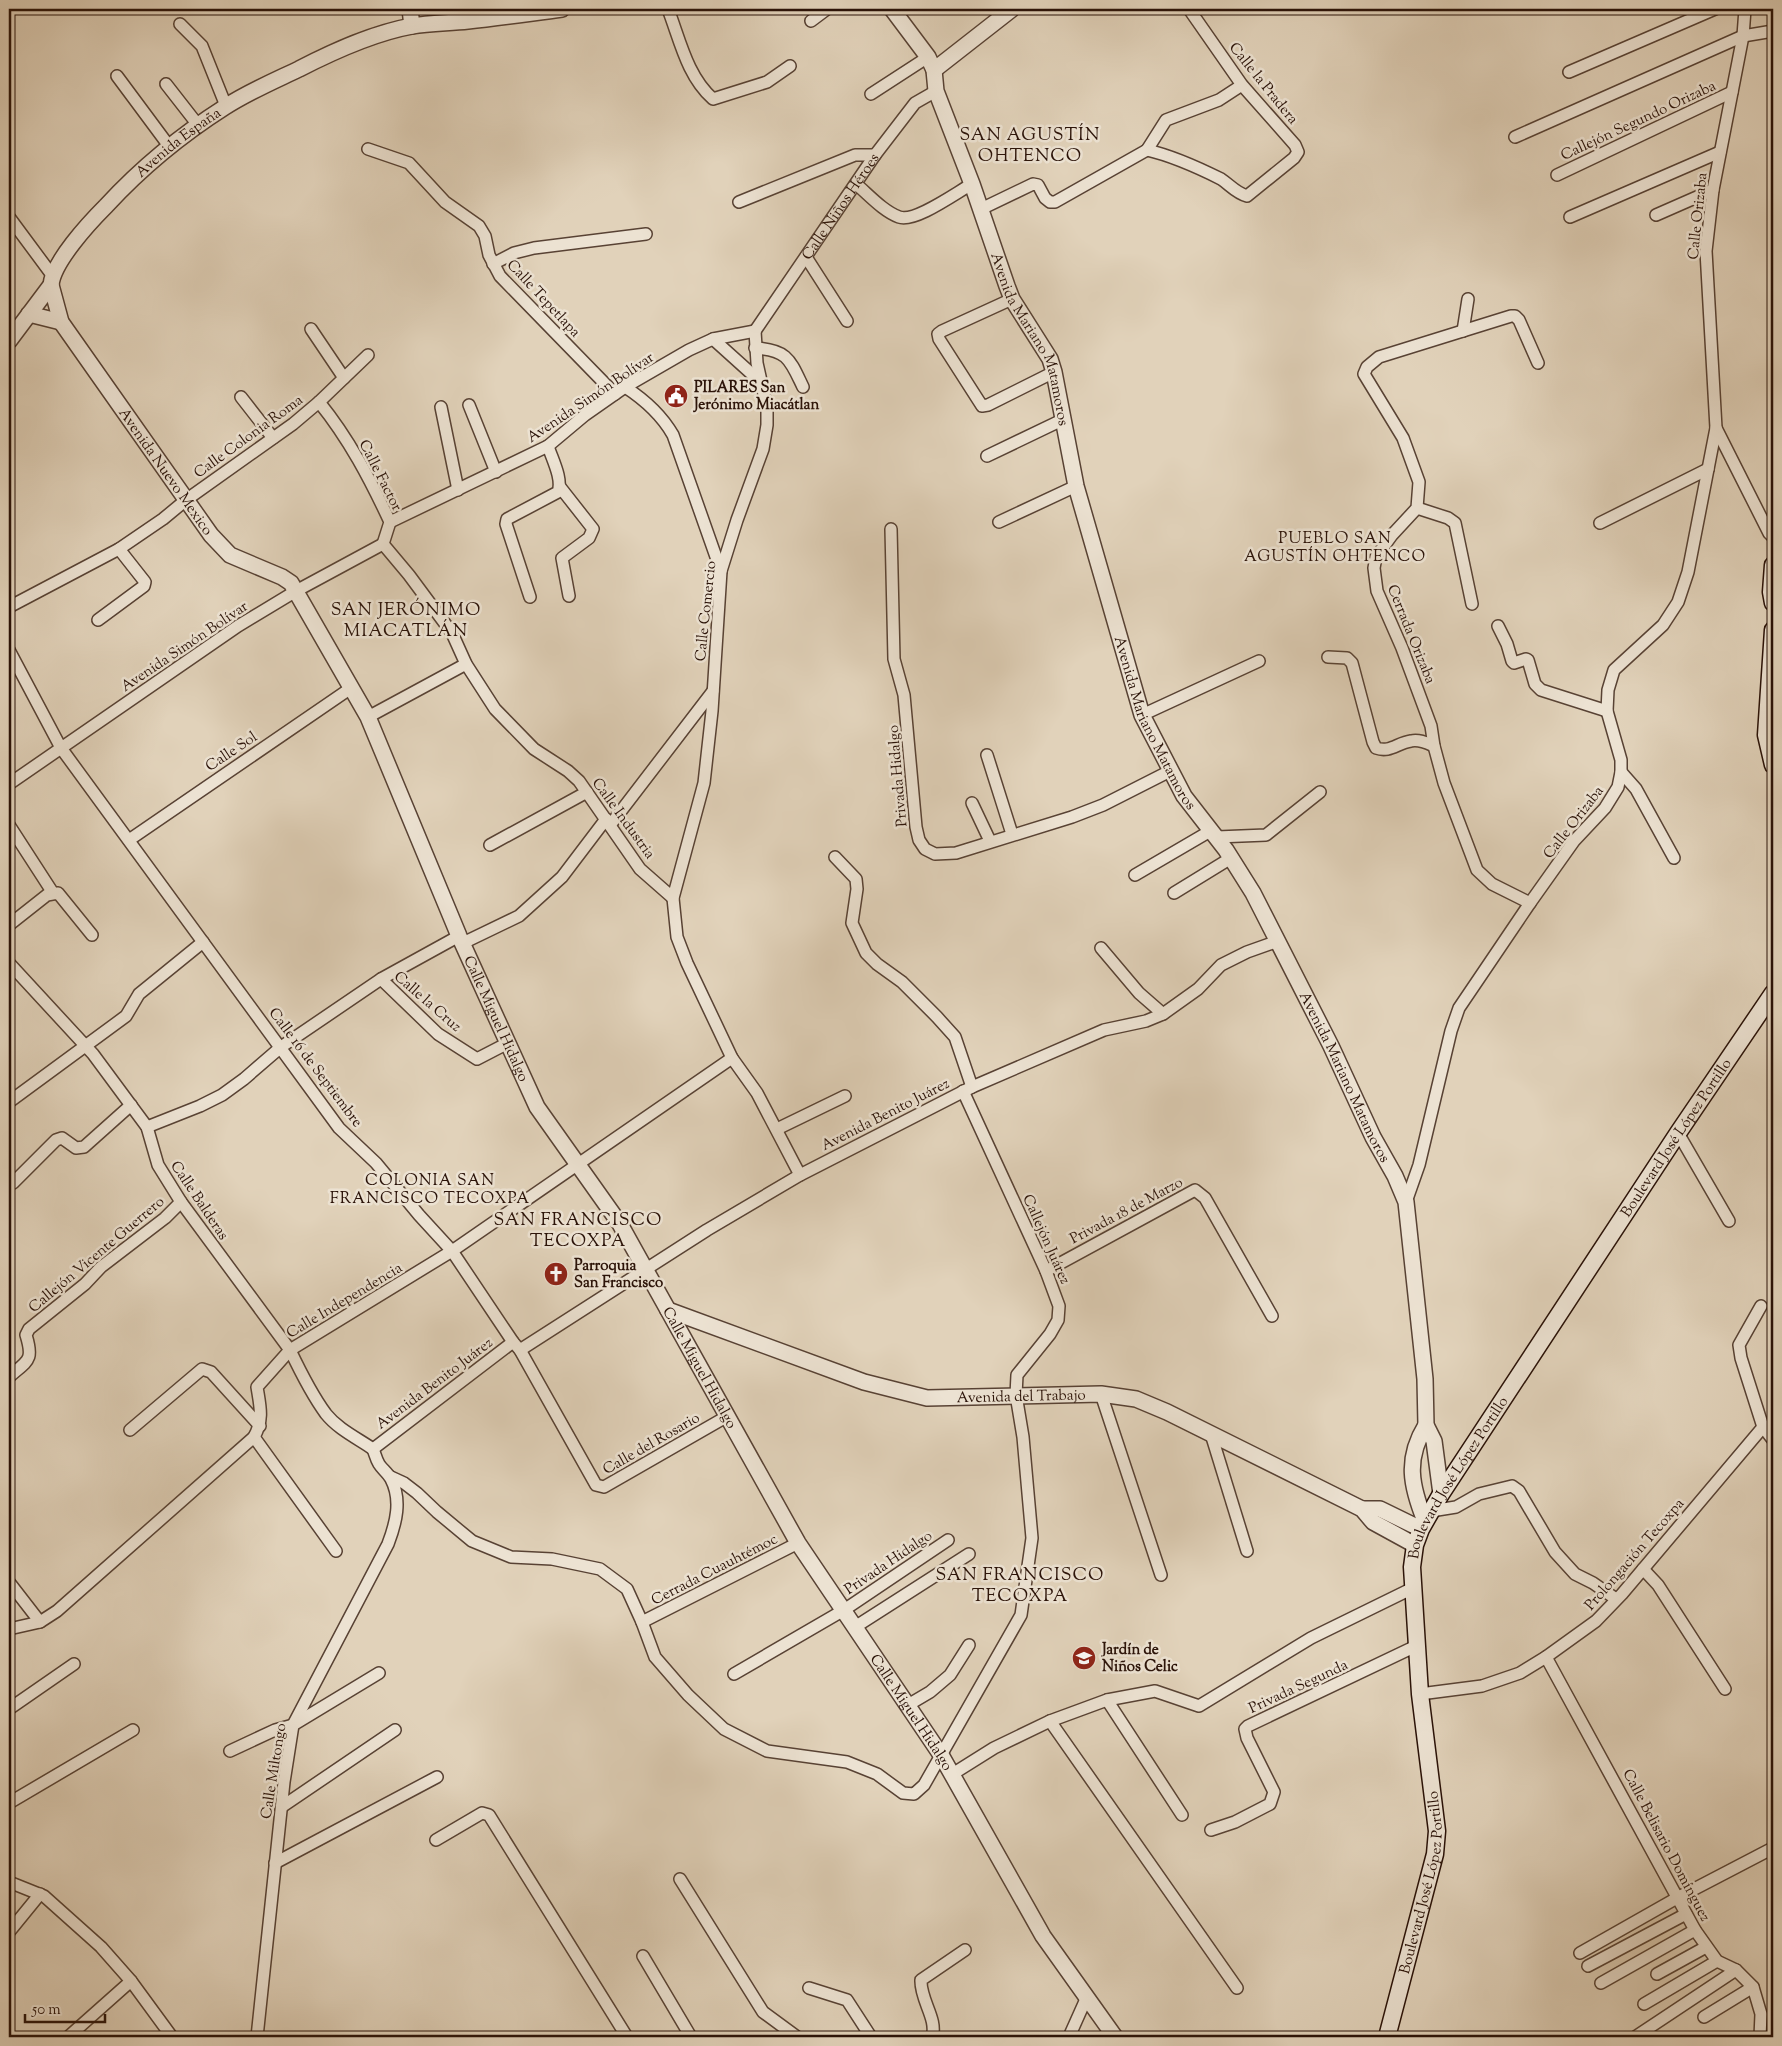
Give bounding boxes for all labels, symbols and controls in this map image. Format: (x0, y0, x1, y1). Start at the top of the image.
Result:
street label: Calle la Pradera (1223, 39, 1302, 129)
street label: Callejón Segundo Orizaba (1558, 76, 1720, 167)
street label: Avenida España (132, 103, 226, 183)
district label: SAN AGUSTÍN OHTENCO (960, 123, 1100, 170)
street label: Calle Niños Héroes (797, 149, 885, 265)
street label: Calle Orizaba (1683, 171, 1714, 261)
street label: Avenida Mariano Matamoros (984, 250, 1073, 428)
street label: Calle Tepetlapa (501, 255, 585, 343)
street label: Avenida Simón Bolívar (523, 348, 659, 449)
place label: PILARES San Jerónimo Miacátlan (693, 378, 819, 416)
public building icon: PILARES San Jerónimo Miacátlan (663, 383, 689, 409)
street label: Calle Colonia Roma (190, 390, 308, 484)
street label: Avenida Nuevo Mexico (113, 404, 217, 540)
street label: Calle Factor (353, 436, 407, 515)
district label: PUEBLO SAN AGUSTÍN OHTENCO (1244, 528, 1426, 569)
street label: Calle Comercio (691, 560, 722, 663)
street label: Cerrada Orizaba (1381, 582, 1440, 687)
street label: Avenida Simón Bolívar (117, 597, 253, 698)
district label: SAN JERÓNIMO MIACATLÁN (331, 597, 481, 645)
street label: Avenida Mariano Matamoros (1108, 634, 1200, 815)
street label: Privada Hidalgo (884, 724, 913, 828)
street label: Calle Sol (202, 727, 262, 777)
street label: Calle Industria (586, 774, 659, 864)
street label: Calle Orizaba (1539, 782, 1609, 864)
street label: Calle Miguel Hidalgo (457, 953, 533, 1085)
street label: Calle la Cruz (389, 967, 466, 1038)
street label: Avenida Mariano Matamoros (1293, 988, 1394, 1167)
street label: Calle 16 de Septiembre (263, 1004, 367, 1132)
street label: Boulevard José López Portillo (1617, 1055, 1737, 1222)
street label: Avenida Benito Juárez (818, 1074, 954, 1157)
street label: Calle Balderas (165, 1157, 233, 1245)
district label: COLONIA SAN FRANCISCO TECOXPA (330, 1170, 530, 1211)
street label: Privada 18 de Marzo (1066, 1173, 1187, 1250)
street label: Callejón Juárez (1016, 1191, 1075, 1288)
street label: Callejón Vicente Guerrero (25, 1192, 169, 1318)
district label: SAN FRANCISCO TECOXPA (494, 1208, 662, 1255)
place label: Parroquia San Francisco (574, 1256, 663, 1294)
street label: Calle Independencia (283, 1258, 407, 1344)
church icon: Parroquia San Francisco (543, 1261, 569, 1287)
street label: Calle Miguel Hidalgo (656, 1303, 741, 1433)
street label: Avenida Benito Juárez (372, 1333, 498, 1435)
street label: Avenida del Trabajo (956, 1385, 1086, 1409)
street label: Boulevard José López Portillo (1404, 1393, 1514, 1561)
street label: Calle del Rosario (599, 1408, 704, 1481)
street label: Prolongación Tecoxpa (1580, 1494, 1690, 1616)
street label: Privada Hidalgo (841, 1526, 937, 1601)
street label: Cerrada Cuauhtémoc (648, 1529, 782, 1611)
district label: SAN FRANCISCO TECOXPA (936, 1563, 1104, 1610)
place label: Jardín de Niños Celic (1101, 1640, 1178, 1678)
school or university icon: Jardín de Niños Celic (1071, 1645, 1097, 1671)
street label: Calle Miguel Hidalgo (864, 1650, 957, 1775)
street label: Privada Segunda (1246, 1655, 1352, 1720)
street label: Calle Miltongo (257, 1722, 292, 1821)
street label: Calle Belisario Domínguez (1617, 1766, 1715, 1926)
street label: Boulevard José López Portillo (1395, 1790, 1449, 1976)
scale bar (25, 1991, 105, 2023)
text: 50 m (31, 2000, 61, 2021)

